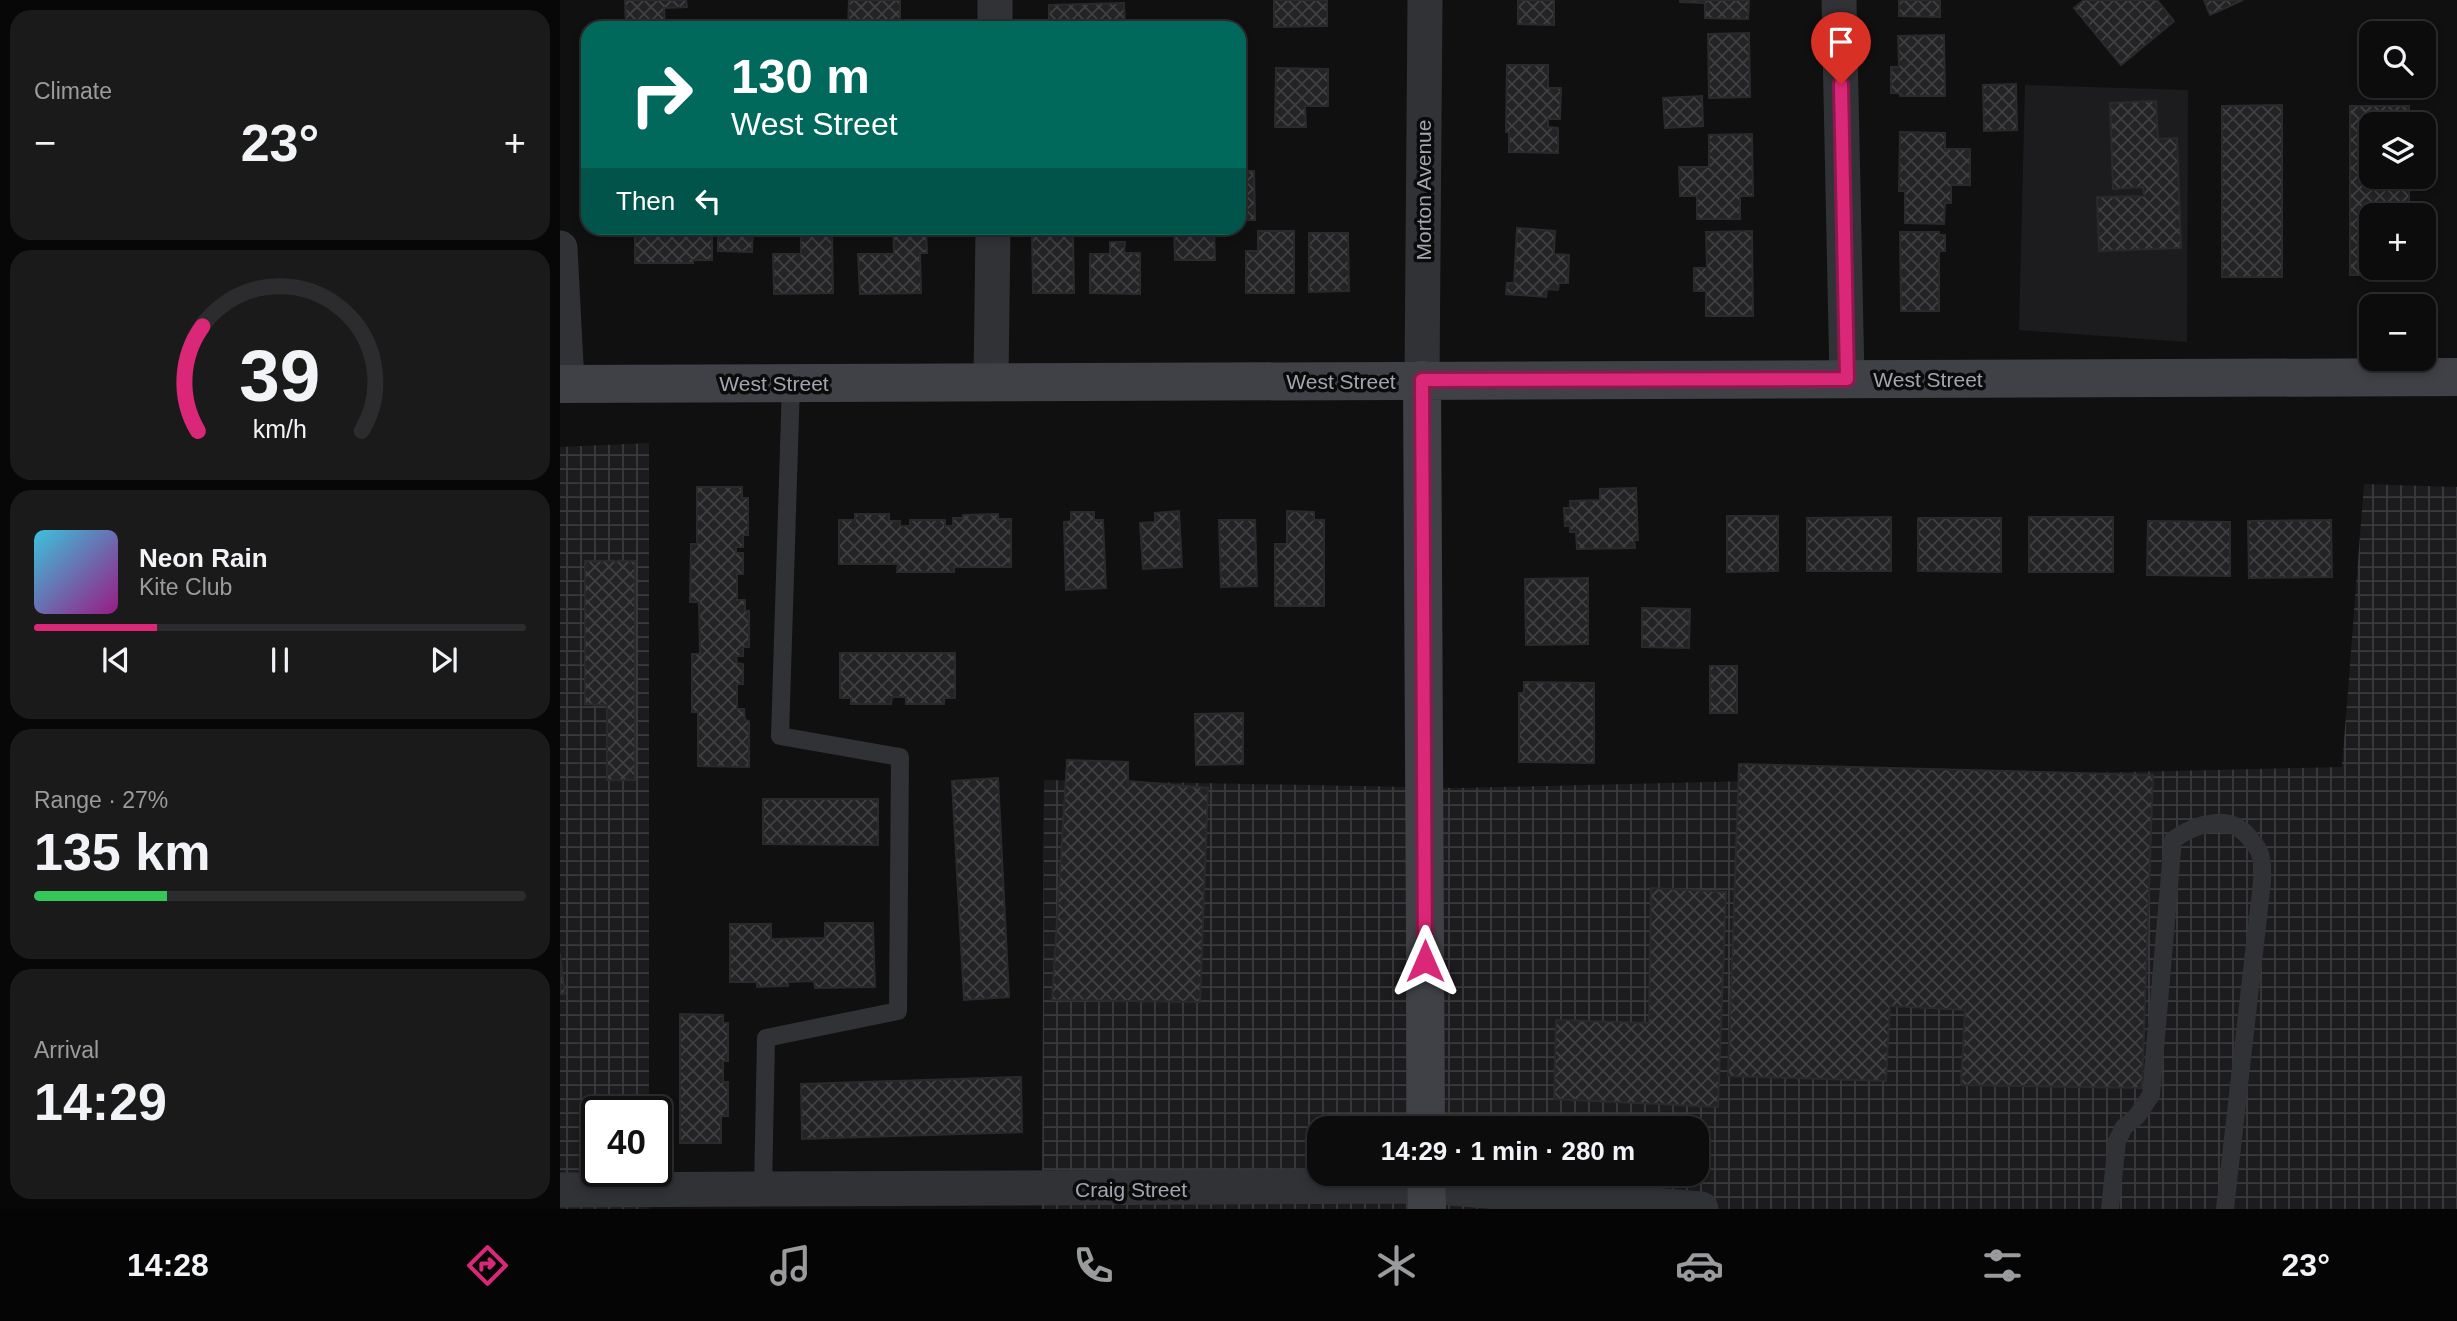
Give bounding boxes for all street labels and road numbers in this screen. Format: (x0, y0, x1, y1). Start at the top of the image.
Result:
street label: Morton Avenue (1412, 120, 1435, 260)
street label: West Street (1873, 368, 1983, 391)
street label: West Street (1286, 370, 1396, 393)
street label: West Street (719, 372, 829, 395)
street label: Craig Street (1075, 1178, 1187, 1201)

